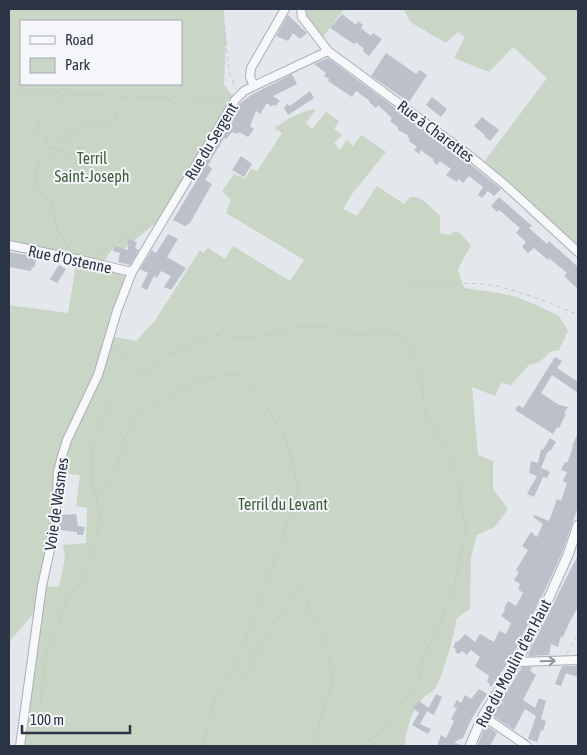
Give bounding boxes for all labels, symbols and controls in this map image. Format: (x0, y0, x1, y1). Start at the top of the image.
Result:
legend (20, 20, 182, 85)
text: Road (65, 31, 94, 48)
text: Park (65, 56, 90, 73)
street label: Rue à Charettes (394, 96, 478, 166)
street label: Rue du Sergent (181, 99, 242, 183)
park label: Terril Saint-Joseph (54, 149, 130, 186)
street label: Rue d'Ostenne (27, 241, 113, 277)
street label: Voie de Wasmes (41, 456, 71, 552)
park label: Terril du Levant (238, 495, 328, 513)
street label: Rue du Moulin d'en Haut (472, 596, 555, 730)
one-way arrow (539, 657, 555, 666)
scale bar (22, 702, 130, 734)
text: 100 m (30, 711, 64, 728)

